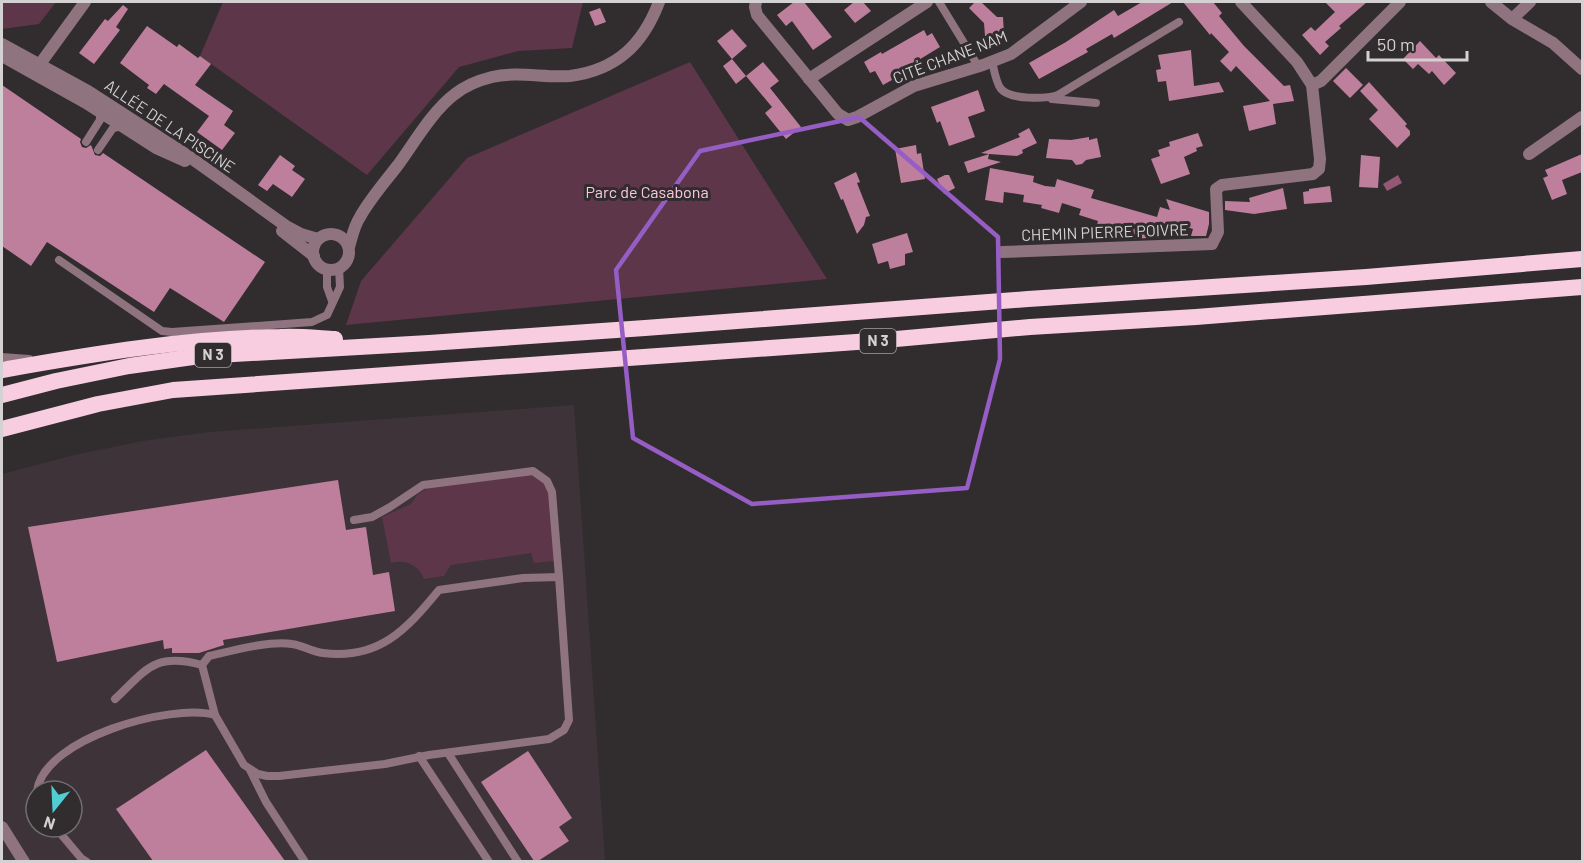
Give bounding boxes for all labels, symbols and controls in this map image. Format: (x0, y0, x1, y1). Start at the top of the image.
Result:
scale bar (1368, 24, 1467, 62)
street label: CITÉ CHANE NAM (890, 26, 1010, 87)
text: 50 m (1377, 33, 1415, 55)
street label: ALLÉE DE LA PISCINE (102, 75, 239, 176)
park label: Parc de Casabona (585, 182, 709, 201)
street label: CHEMIN PIERRE POIVRE (1021, 219, 1189, 244)
road number: N 3 (860, 329, 896, 353)
road number: N 3 (195, 343, 231, 367)
north arrow (24, 779, 84, 839)
text: N (41, 813, 57, 834)

